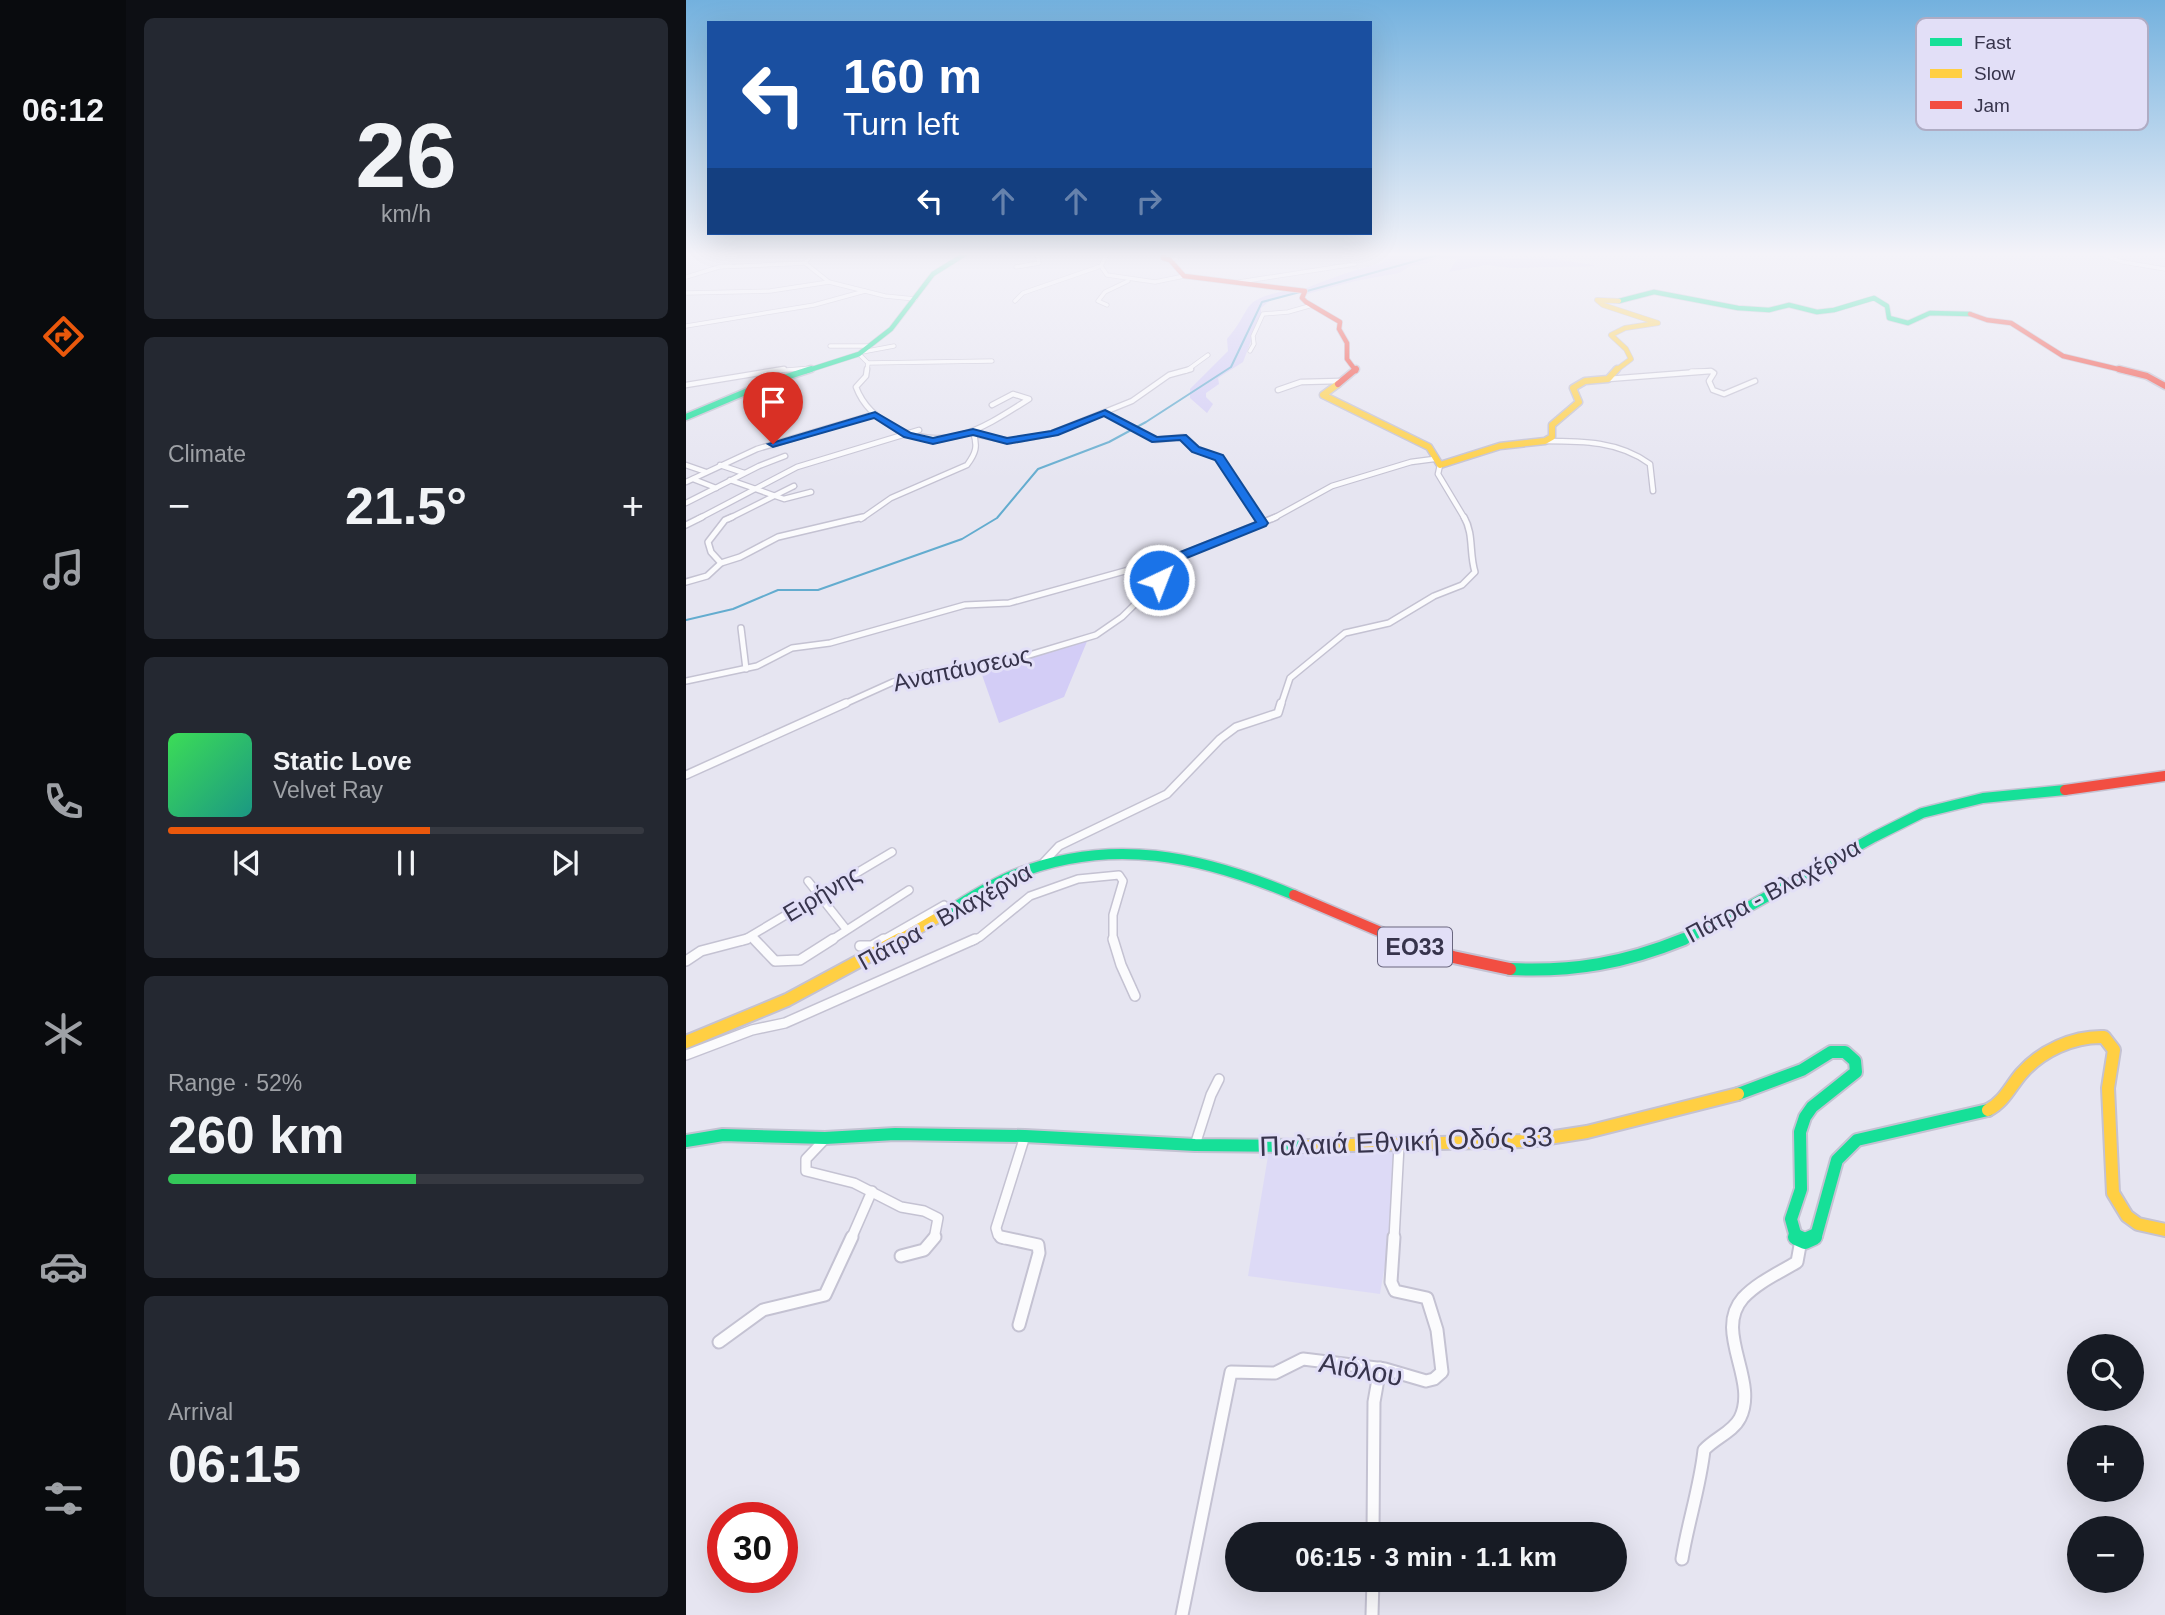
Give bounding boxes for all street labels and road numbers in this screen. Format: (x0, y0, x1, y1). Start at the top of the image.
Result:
street label: Αναπάυσεως (890, 641, 1033, 696)
street label: Πάτρα - Βλαχέρνα (1681, 833, 1865, 948)
street label: Πάτρα - Βλαχέρνα (853, 858, 1036, 975)
street label: Ειρήνης (778, 860, 865, 927)
road number: ΕΟ33 (1378, 928, 1452, 966)
street label: Παλαιά Εθνική Οδός 33 (1259, 1121, 1553, 1162)
street label: Αιόλου (1317, 1347, 1405, 1392)

